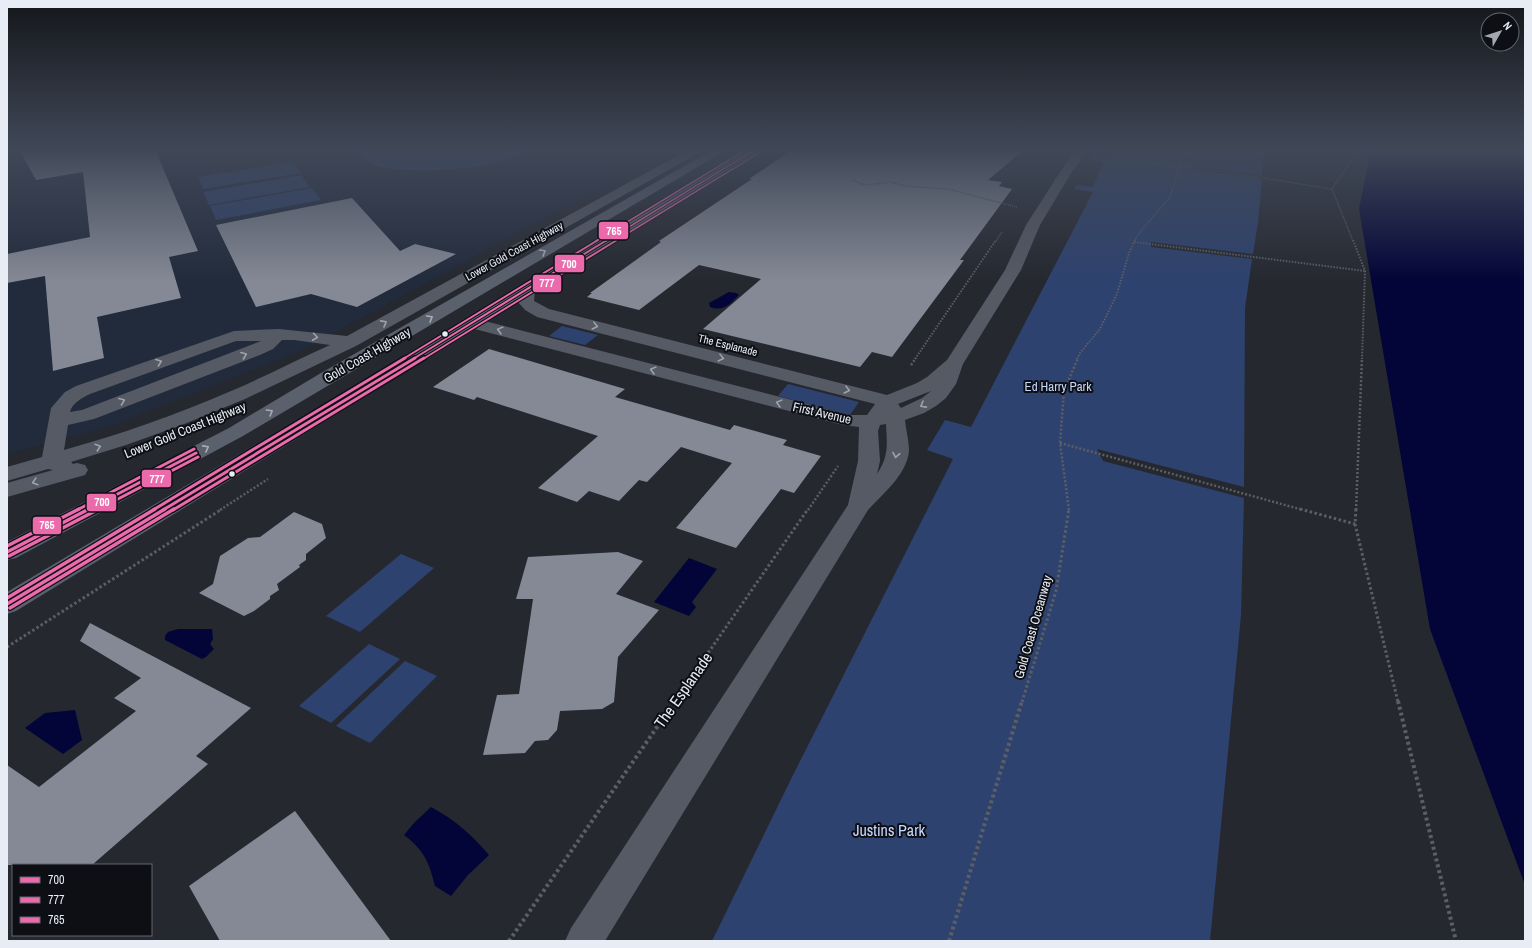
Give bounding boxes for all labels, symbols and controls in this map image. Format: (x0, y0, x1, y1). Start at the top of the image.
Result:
north arrow (1480, 12, 1520, 52)
text: N (1500, 19, 1515, 33)
street label: Lower Gold Coast Highway (463, 218, 566, 284)
line badge: 765 (598, 221, 629, 240)
text: 765 (606, 224, 622, 238)
one-way arrow (539, 250, 546, 257)
line badge: 700 (554, 254, 585, 273)
text: 700 (561, 257, 577, 271)
line badge: 777 (532, 274, 562, 293)
text: 777 (539, 276, 555, 290)
one-way arrow (426, 315, 433, 322)
one-way arrow (380, 321, 388, 328)
one-way arrow (591, 321, 598, 330)
street label: Gold Coast Highway (320, 323, 414, 387)
one-way arrow (497, 326, 504, 335)
unlabelled marker (440, 329, 450, 339)
street label: The Esplanade (697, 331, 759, 359)
one-way arrow (312, 332, 318, 341)
one-way arrow (240, 352, 247, 360)
one-way arrow (717, 353, 724, 362)
one-way arrow (155, 359, 162, 367)
one-way arrow (650, 367, 656, 375)
park label: Ed Harry Park (1025, 378, 1092, 395)
one-way arrow (844, 386, 850, 394)
one-way arrow (119, 398, 126, 406)
street label: Lower Gold Coast Highway (122, 398, 249, 462)
street label: First Avenue (791, 398, 853, 428)
one-way arrow (776, 399, 783, 408)
one-way arrow (920, 400, 927, 407)
one-way arrow (266, 409, 273, 416)
one-way arrow (95, 443, 102, 452)
one-way arrow (202, 445, 209, 453)
one-way arrow (892, 452, 901, 458)
line badge: 777 (141, 469, 172, 488)
unlabelled marker (227, 469, 237, 479)
text: 777 (149, 472, 165, 486)
one-way arrow (32, 477, 39, 486)
line badge: 700 (86, 493, 117, 512)
text: 700 (94, 495, 110, 509)
line badge: 765 (32, 516, 62, 535)
text: 765 (39, 518, 55, 532)
street label: Gold Coast Oceanway (1010, 573, 1056, 681)
street label: The Esplanade (649, 648, 717, 732)
park label: Justins Park (853, 819, 926, 841)
legend (12, 864, 152, 936)
text: 700 (48, 872, 64, 888)
text: 777 (48, 892, 65, 908)
text: 765 (48, 912, 65, 928)

